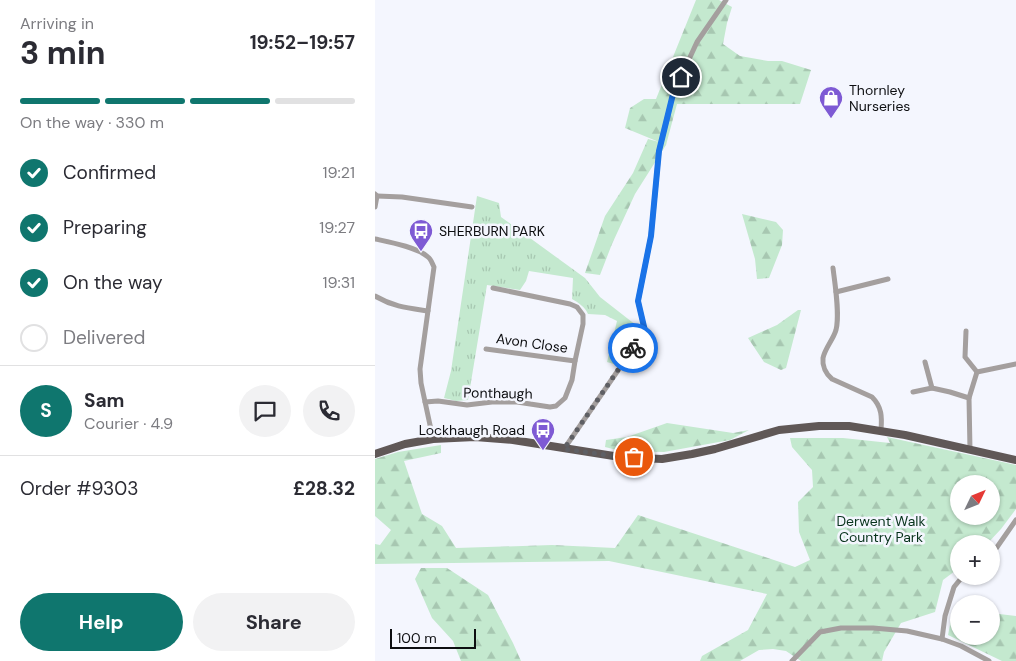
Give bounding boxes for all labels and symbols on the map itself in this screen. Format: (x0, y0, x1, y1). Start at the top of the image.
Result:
pin (660, 56, 702, 98)
place label: Thornley Nurseries (849, 81, 910, 115)
shop icon: Thornley Nurseries (818, 85, 844, 119)
bus stop icon: SHERBURN PARK (408, 218, 434, 252)
place label: SHERBURN PARK (439, 222, 545, 240)
courier (608, 323, 658, 373)
street label: Avon Close (495, 329, 569, 357)
street label: Ponthaugh (463, 383, 533, 403)
bus stop icon: Lockhaugh Road (530, 417, 556, 451)
place label: Lockhaugh Road (419, 421, 525, 439)
pin (613, 436, 655, 478)
north arrow (950, 475, 1000, 525)
park label: Derwent Walk Country Park (836, 512, 926, 546)
scale bar (390, 626, 476, 649)

